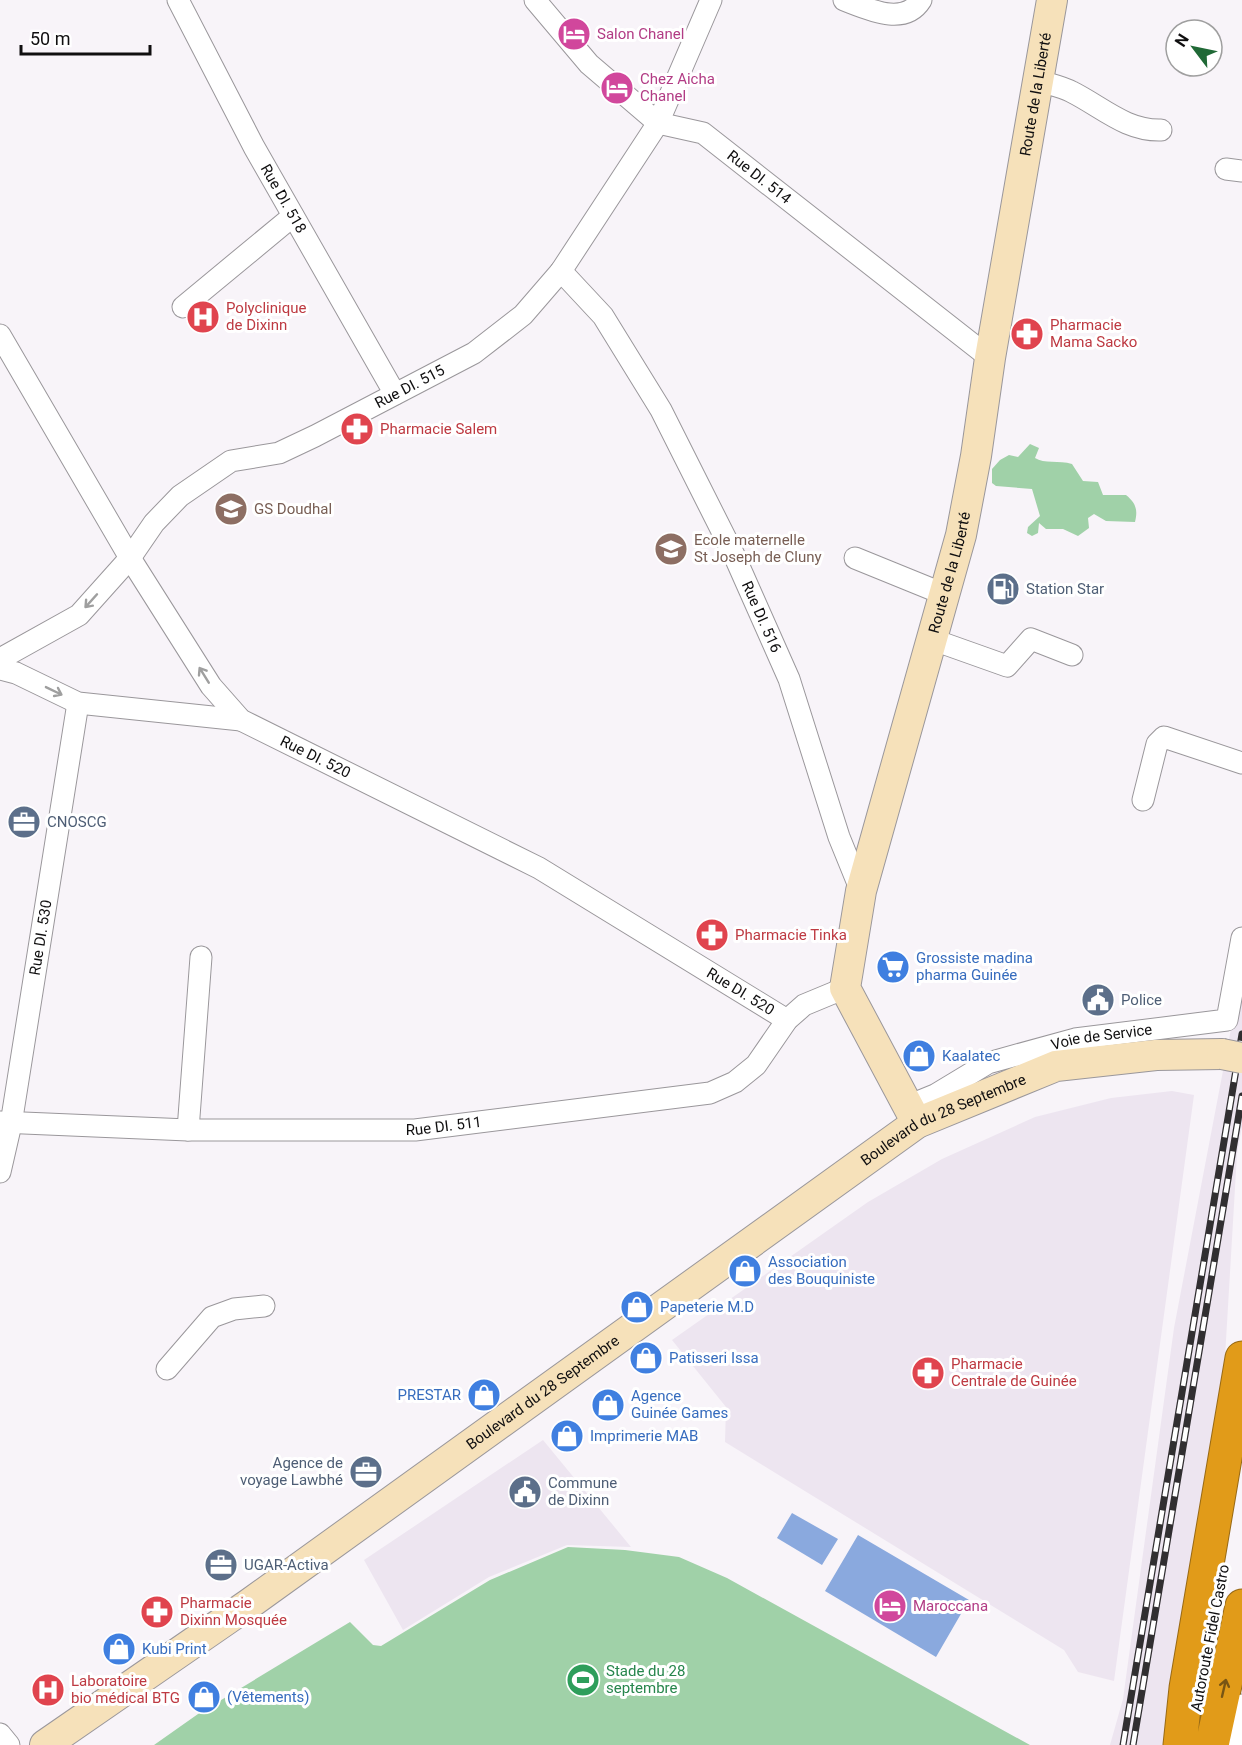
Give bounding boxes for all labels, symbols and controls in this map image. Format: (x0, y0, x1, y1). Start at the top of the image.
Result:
hotel icon: Salon Chanel (556, 16, 592, 52)
scale bar (21, 18, 150, 56)
north arrow (1164, 18, 1224, 78)
place label: Salon Chanel (597, 25, 684, 43)
text: 50 m (30, 28, 70, 49)
text: N (1171, 30, 1193, 50)
street label: Route de la Liberté (1016, 31, 1055, 158)
hotel icon: Chez Aicha Chanel (599, 70, 635, 106)
place label: Chez Aicha Chanel (640, 70, 715, 105)
street label: Rue DI. 514 (724, 146, 795, 208)
street label: Rue DI. 518 (257, 161, 310, 236)
hospital icon: Polyclinique de Dixinn (185, 299, 221, 335)
place label: Polyclinique de Dixinn (226, 299, 306, 334)
pharmacy icon: Pharmacie Mama Sacko (1009, 316, 1045, 352)
place label: Pharmacie Mama Sacko (1050, 316, 1137, 351)
street label: Rue DI. 515 (372, 361, 448, 412)
pharmacy icon: Pharmacie Salem (339, 411, 375, 447)
place label: Pharmacie Salem (380, 420, 497, 438)
school or university icon: GS Doudhal (213, 491, 249, 527)
place label: GS Doudhal (254, 500, 332, 518)
street label: Route de la Liberté (925, 510, 974, 635)
school or university icon: Ecole maternelle St Joseph de Cluny (653, 531, 689, 567)
place label: Ecole maternelle St Joseph de Cluny (694, 531, 822, 566)
fuel station icon: Station Star (985, 571, 1021, 607)
street label: Rue DI. 516 (738, 578, 785, 655)
place label: Station Star (1026, 580, 1104, 598)
one-way arrow (84, 593, 98, 608)
one-way arrow (197, 667, 209, 684)
one-way arrow (44, 686, 62, 698)
street label: Rue DI. 520 (277, 732, 354, 782)
office icon: CNOSCG (6, 804, 42, 840)
place label: CNOSCG (47, 813, 107, 831)
street label: Rue DI. 530 (26, 899, 56, 977)
pharmacy icon: Pharmacie Tinka (694, 917, 730, 953)
place label: Pharmacie Tinka (735, 926, 847, 944)
supermarket icon: Grossiste madina pharma Guinée (875, 949, 911, 985)
place label: Grossiste madina pharma Guinée (916, 949, 1033, 984)
street label: Rue DI. 520 (703, 964, 778, 1019)
public building icon: Police (1080, 982, 1116, 1018)
place label: Police (1121, 991, 1162, 1009)
street label: Voie de Service (1049, 1020, 1153, 1054)
shop icon: Kaalatec (901, 1038, 937, 1074)
place label: Kaalatec (942, 1047, 1000, 1065)
street label: Boulevard du 28 Septembre (857, 1070, 1029, 1170)
street label: Rue DI. 511 (406, 1113, 483, 1139)
shop icon: Association des Bouquiniste (727, 1253, 763, 1289)
place label: Association des Bouquiniste (768, 1253, 875, 1288)
shop icon: Papeterie M.D (619, 1289, 655, 1325)
place label: Papeterie M.D (660, 1298, 754, 1316)
street label: Boulevard du 28 Septembre (463, 1331, 623, 1454)
shop icon: Patisseri Issa (628, 1340, 664, 1376)
place label: Patisseri Issa (669, 1349, 759, 1367)
pharmacy icon: Pharmacie Centrale de Guinée (910, 1355, 946, 1391)
place label: Pharmacie Centrale de Guinée (951, 1355, 1077, 1390)
shop icon: PRESTAR (466, 1377, 502, 1413)
place label: PRESTAR (397, 1386, 461, 1404)
shop icon: Agence Guinée Games (590, 1387, 626, 1423)
place label: Agence Guinée Games (631, 1387, 728, 1422)
shop icon: Imprimerie MAB (549, 1418, 585, 1454)
place label: Imprimerie MAB (590, 1427, 698, 1445)
place label: Agence de voyage Lawbhé (240, 1454, 343, 1489)
office icon: Agence de voyage Lawbhé (348, 1454, 384, 1490)
public building icon: Commune de Dixinn (507, 1474, 543, 1510)
place label: Commune de Dixinn (548, 1474, 617, 1509)
office icon: UGAR-Activa (203, 1547, 239, 1583)
place label: UGAR-Activa (244, 1556, 329, 1574)
street label: Autoroute Fidel Castro (1187, 1563, 1233, 1713)
hotel icon: Maroccana (872, 1588, 908, 1624)
pharmacy icon: Pharmacie Dixinn Mosquée (139, 1594, 175, 1630)
place label: Pharmacie Dixinn Mosquée (180, 1594, 287, 1629)
place label: Maroccana (913, 1597, 988, 1615)
shop icon: Kubi Print (101, 1631, 137, 1667)
place label: Kubi Print (142, 1640, 207, 1658)
sports icon: Stade du 28 septembre (565, 1662, 601, 1698)
place label: Stade du 28 septembre (606, 1662, 685, 1697)
hospital icon: Laboratoire bio médical BTG (30, 1672, 66, 1708)
place label: Laboratoire bio médical BTG (71, 1672, 180, 1707)
one-way arrow (1219, 1678, 1230, 1698)
shop icon: (Vêtements) (186, 1679, 222, 1715)
place label: (Vêtements) (227, 1688, 310, 1706)

